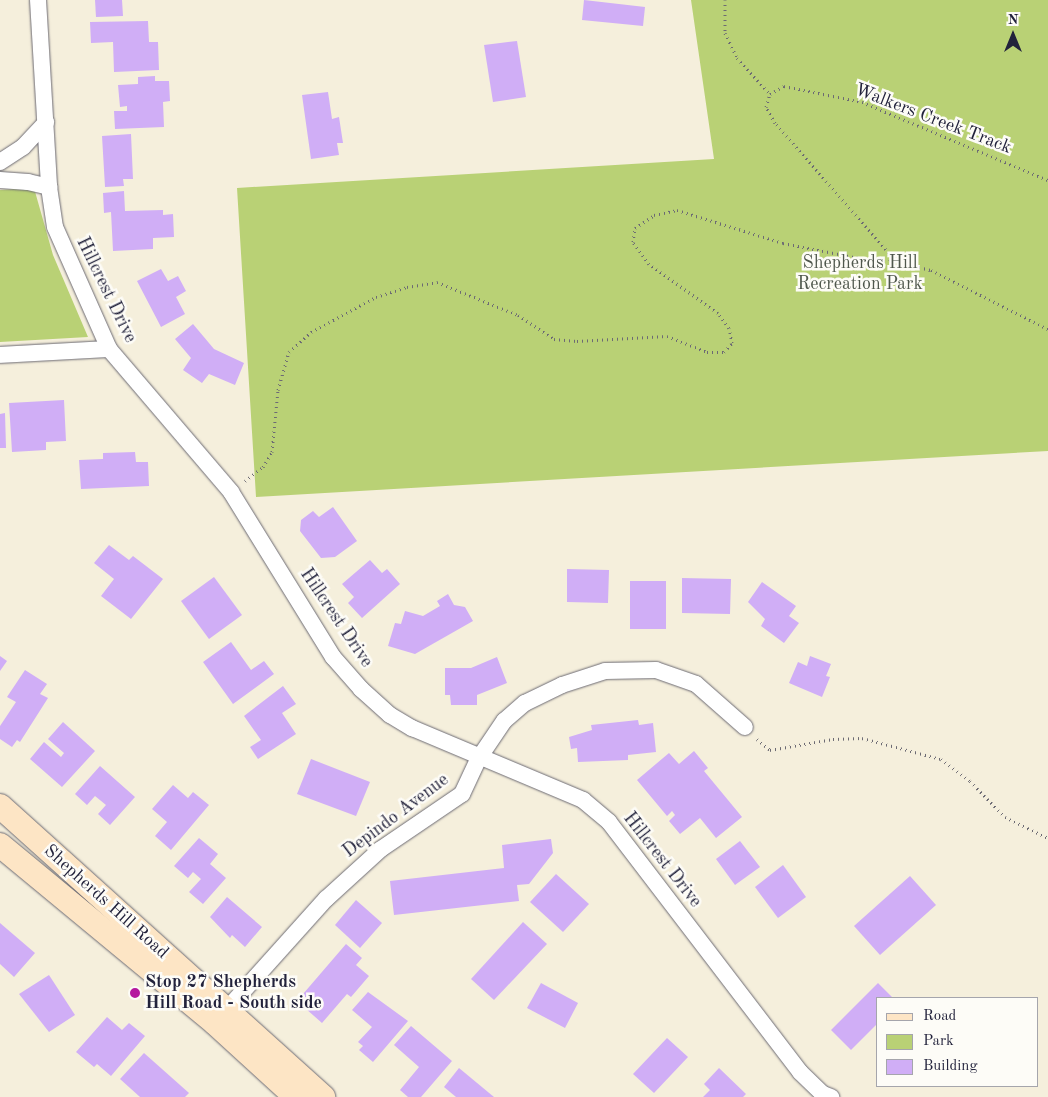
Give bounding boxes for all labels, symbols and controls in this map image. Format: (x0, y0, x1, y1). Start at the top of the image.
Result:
north arrow (988, 10, 1038, 60)
text: N (1008, 13, 1018, 27)
street label: Walkers Creek Track (852, 79, 1014, 159)
street label: Hillcrest Drive (71, 234, 141, 346)
park label: Shepherds Hill Recreation Park (797, 253, 923, 296)
street label: Hillcrest Drive (295, 564, 377, 672)
street label: Depindo Avenue (339, 769, 453, 863)
street label: Hillcrest Drive (618, 808, 706, 912)
street label: Shepherds Hill Road (39, 840, 173, 964)
place label: Stop 27 Shepherds Hill Road - South side (145, 972, 322, 1014)
marker: Stop 27 Shepherds Hill Road - South side (129, 987, 141, 999)
legend (876, 997, 1038, 1087)
text: Road (923, 1009, 956, 1024)
text: Park (923, 1034, 954, 1049)
text: Building (923, 1059, 978, 1074)

